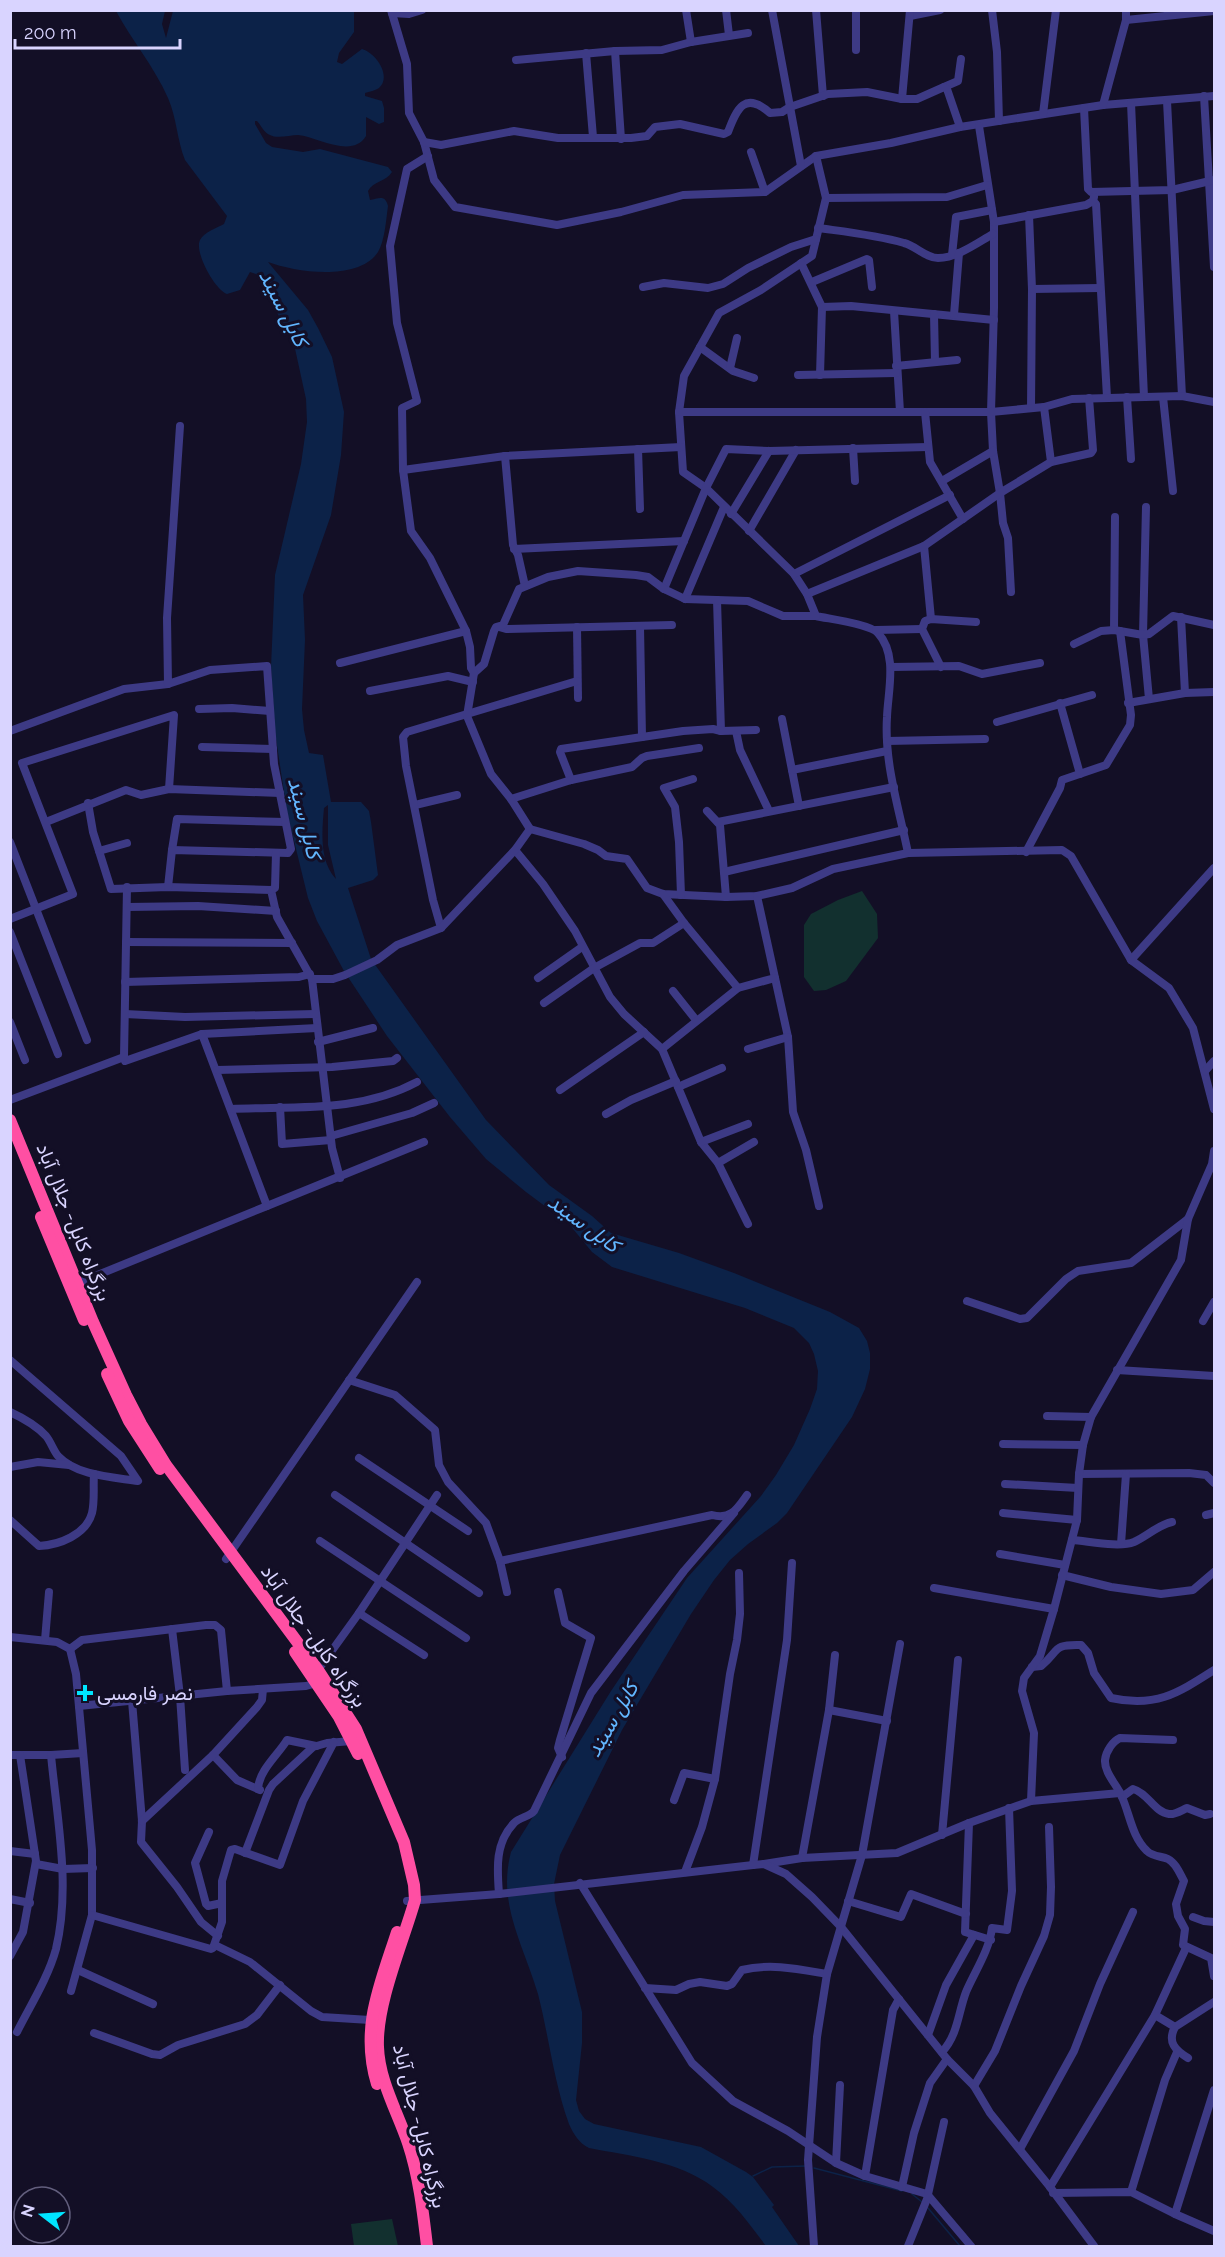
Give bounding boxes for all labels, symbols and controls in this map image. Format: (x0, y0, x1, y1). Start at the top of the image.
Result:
scale bar (15, 12, 180, 50)
text: 200 m (24, 22, 77, 43)
water label: کابل سيند (253, 265, 316, 354)
water label: کابل سيند (282, 775, 328, 865)
street label: بزرگراه کابل- جلال آباد (30, 1140, 117, 1305)
water label: کابل سيند (543, 1189, 628, 1260)
street label: بزرگراه کابل- جلال آباد (255, 1560, 372, 1712)
water label: کابل سيند (580, 1674, 646, 1762)
place label: نصر فارمسی (97, 1681, 193, 1706)
marker: نصر فارمسی (78, 1686, 92, 1700)
street label: بزرگراه کابل- جلال آباد (387, 2041, 452, 2211)
north arrow (12, 2185, 72, 2245)
text: N (17, 2202, 39, 2219)

